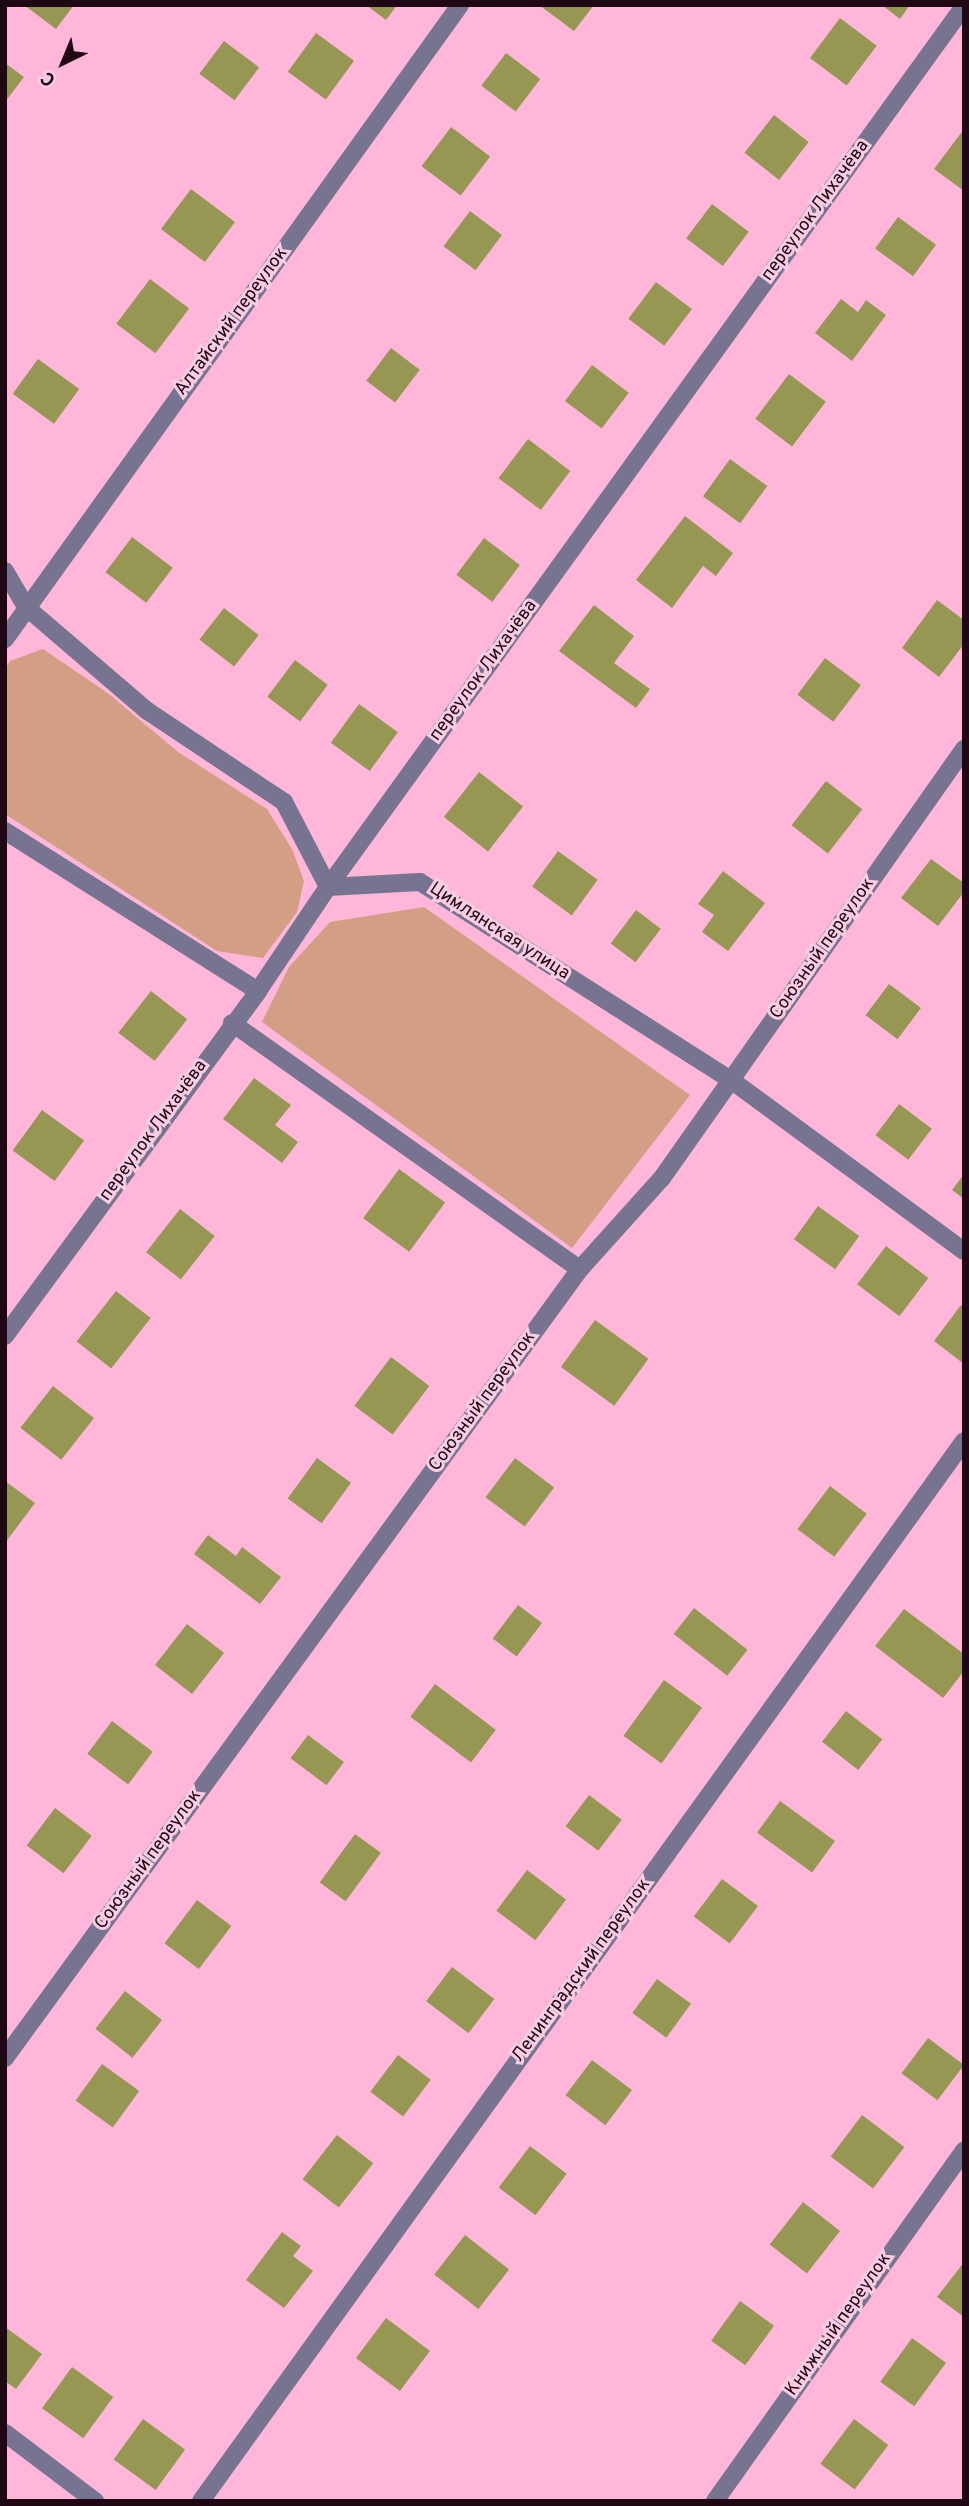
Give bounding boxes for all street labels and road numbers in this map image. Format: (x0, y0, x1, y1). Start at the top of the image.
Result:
street label: переулок Лихачёва (758, 136, 874, 286)
street label: Алтайский переулок (171, 244, 293, 400)
street label: переулок Лихачёва (426, 596, 542, 746)
street label: Союзный переулок (766, 874, 880, 1024)
street label: Цимлянская улица (425, 879, 573, 985)
street label: переулок Лихачёва (96, 1056, 212, 1206)
street label: Союзный переулок (425, 1328, 541, 1476)
street label: Союзный переулок (91, 1786, 207, 1934)
street label: Ленинградский переулок (508, 1875, 656, 2067)
street label: Книжный переулок (782, 2249, 896, 2401)

